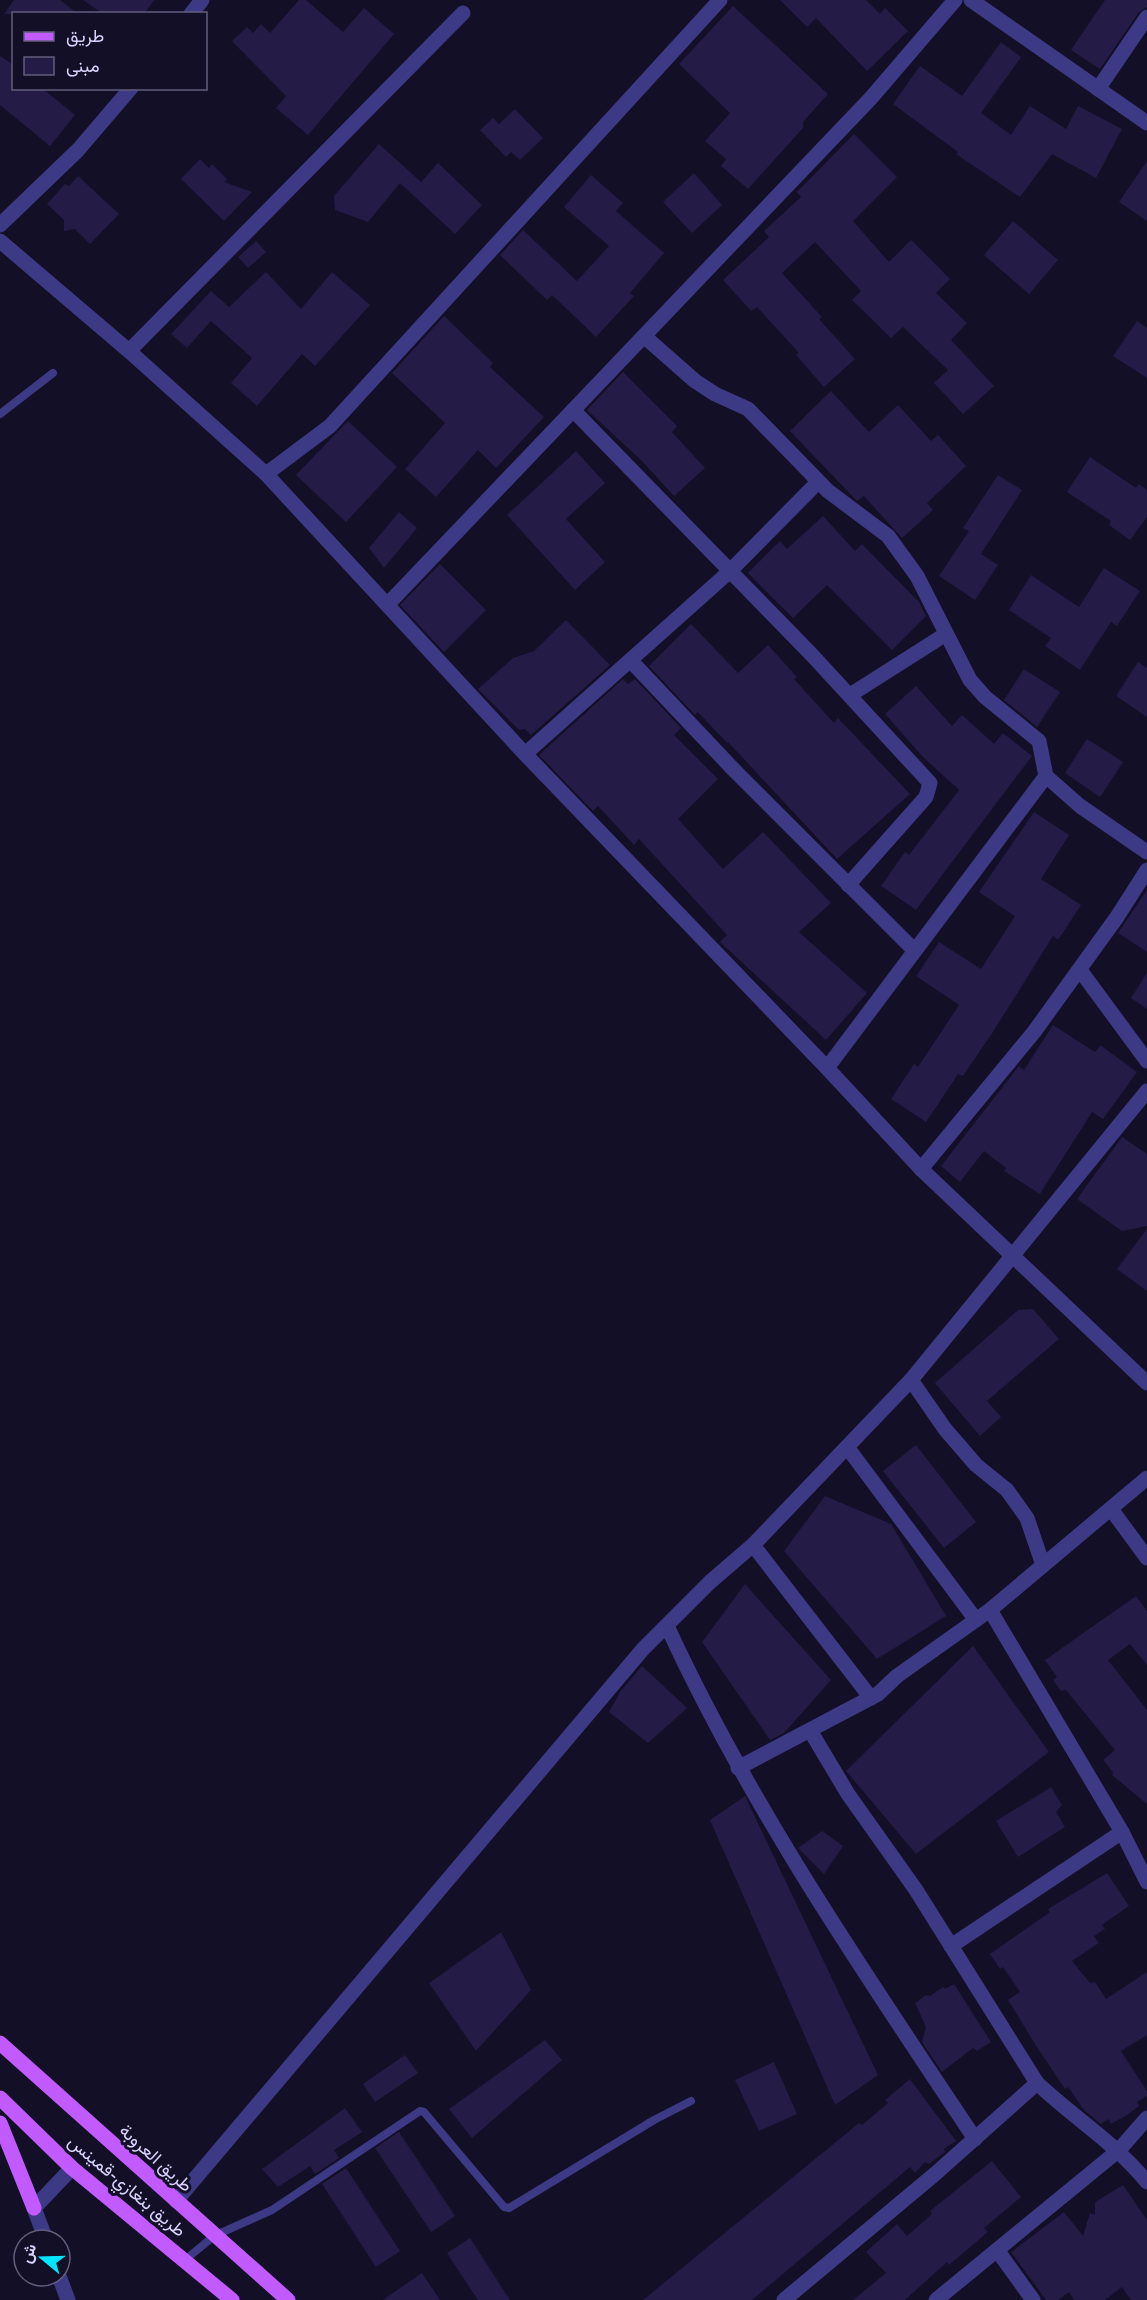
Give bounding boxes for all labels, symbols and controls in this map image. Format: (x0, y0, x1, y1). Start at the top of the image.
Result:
legend (12, 12, 207, 90)
text: طريق (66, 25, 104, 47)
text: مبنى (66, 55, 100, 77)
street label: طريق العروبة (115, 2119, 197, 2197)
street label: طريق بنغازي-قمينس (61, 2130, 190, 2245)
north arrow (12, 2228, 72, 2288)
text: ش (16, 2241, 41, 2266)

